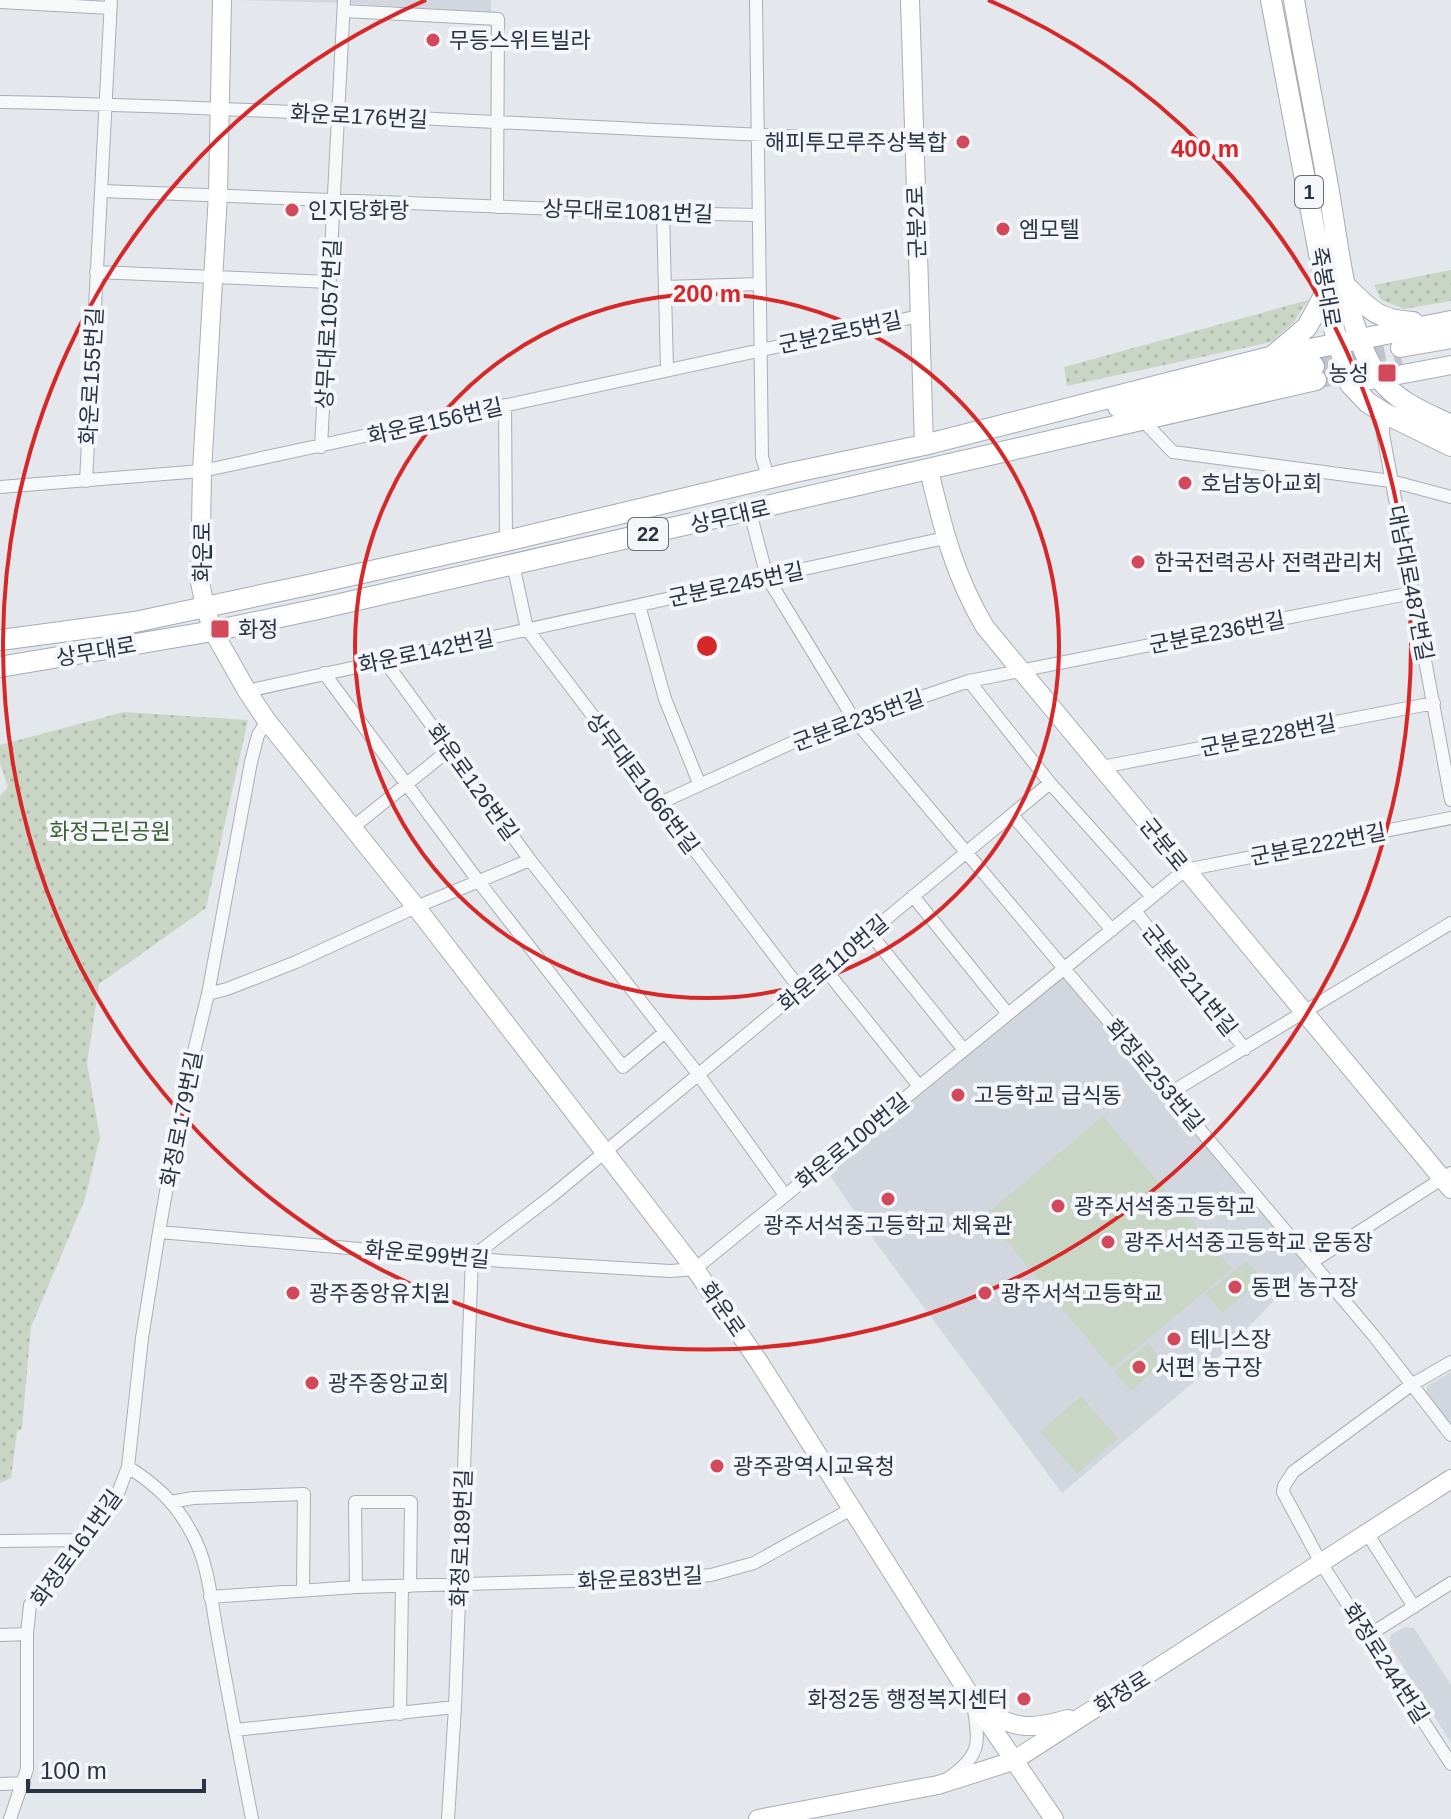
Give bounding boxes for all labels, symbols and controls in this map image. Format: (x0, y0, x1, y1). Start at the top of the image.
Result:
place label: 무등스위트빌라 (449, 28, 591, 53)
marker: 무등스위트빌라 (424, 31, 442, 49)
street label: 화운로176번길 (289, 100, 428, 133)
place label: 해피투모루주상복합 (765, 130, 947, 155)
marker: 해피투모루주상복합 (954, 133, 972, 151)
text: 400 m (1171, 135, 1239, 162)
road number: 1 (1295, 176, 1323, 208)
street label: 군분2로 (903, 185, 930, 259)
street label: 상무대로1081번길 (542, 196, 714, 227)
place label: 인지당화랑 (308, 198, 409, 223)
marker: 인지당화랑 (283, 201, 301, 219)
place label: 엠모텔 (1019, 217, 1080, 242)
marker: 엠모텔 (994, 220, 1012, 238)
street label: 상무대로1057번길 (312, 238, 345, 410)
street label: 죽봉대로 (1306, 245, 1345, 329)
text: 200 m (673, 280, 741, 307)
street label: 화운로155번길 (75, 307, 108, 446)
street label: 군분2로5번길 (776, 307, 904, 358)
place label: 농성 (1329, 361, 1369, 386)
marker: 농성 (1376, 362, 1398, 384)
street label: 화운로156번길 (365, 394, 505, 449)
place label: 호남농아교회 (1201, 471, 1322, 496)
marker: 호남농아교회 (1176, 474, 1194, 492)
street label: 상무대로 (688, 495, 772, 538)
street label: 대남대로487번길 (1383, 503, 1438, 663)
road number: 22 (628, 518, 668, 550)
street label: 화운로 (190, 522, 215, 582)
place label: 한국전력공사 전력관리처 (1154, 550, 1383, 575)
marker: 한국전력공사 전력관리처 (1129, 553, 1147, 571)
street label: 군분로245번길 (666, 558, 806, 611)
street label: 군분로236번길 (1147, 607, 1287, 658)
place label: 화정 (238, 617, 278, 642)
marker: 화정 (209, 618, 231, 640)
street label: 화운로142번길 (356, 625, 496, 678)
street label: 상무대로 (54, 632, 138, 671)
centre of rings (693, 632, 721, 660)
street label: 군분로235번길 (789, 685, 927, 756)
street label: 상무대로1066번길 (581, 708, 704, 859)
street label: 군분로228번길 (1198, 710, 1338, 761)
street label: 화운로126번길 (422, 719, 523, 845)
street label: 군분로 (1135, 813, 1192, 876)
park label: 화정근린공원 (49, 819, 171, 844)
street label: 군분로222번길 (1248, 819, 1388, 870)
street label: 화운로110번길 (773, 910, 894, 1017)
street label: 군분로211번길 (1137, 919, 1242, 1041)
street label: 화정로253번길 (1101, 1014, 1209, 1136)
street label: 화정로179번길 (156, 1049, 207, 1189)
place label: 고등학교 급식동 (974, 1083, 1122, 1108)
marker: 고등학교 급식동 (949, 1086, 967, 1104)
street label: 화운로100번길 (791, 1088, 914, 1195)
marker: 광주서석중고등학교 체육관 (879, 1190, 897, 1208)
place label: 광주서석중고등학교 (1074, 1194, 1256, 1219)
marker: 광주서석중고등학교 (1049, 1197, 1067, 1215)
place label: 광주서석중고등학교 체육관 (764, 1213, 1013, 1238)
place label: 광주서석중고등학교 운동장 (1124, 1230, 1373, 1255)
marker: 광주서석중고등학교 운동장 (1099, 1233, 1117, 1251)
street label: 화운로99번길 (363, 1237, 491, 1272)
place label: 동편 농구장 (1251, 1275, 1358, 1300)
street label: 화운로 (695, 1277, 750, 1341)
marker: 동편 농구장 (1226, 1278, 1244, 1296)
place label: 광주중앙유치원 (309, 1281, 451, 1306)
place label: 광주서석고등학교 (1001, 1281, 1163, 1306)
marker: 광주중앙유치원 (284, 1284, 302, 1302)
marker: 광주서석고등학교 (976, 1284, 994, 1302)
place label: 테니스장 (1190, 1327, 1271, 1352)
marker: 테니스장 (1165, 1330, 1183, 1348)
place label: 서편 농구장 (1155, 1355, 1262, 1380)
marker: 서편 농구장 (1130, 1358, 1148, 1376)
place label: 광주중앙교회 (328, 1371, 449, 1396)
marker: 광주중앙교회 (303, 1374, 321, 1392)
place label: 광주광역시교육청 (733, 1454, 895, 1479)
marker: 광주광역시교육청 (708, 1457, 726, 1475)
street label: 화정로189번길 (447, 1469, 476, 1607)
street label: 화정로161번길 (26, 1485, 127, 1611)
street label: 화운로83번길 (577, 1563, 703, 1594)
street label: 화정로244번길 (1338, 1599, 1434, 1728)
street label: 화정로 (1090, 1666, 1155, 1719)
place label: 화정2동 행정복지센터 (807, 1687, 1008, 1712)
marker: 화정2동 행정복지센터 (1015, 1690, 1033, 1708)
scale bar (28, 1743, 204, 1793)
text: 100 m (40, 1757, 107, 1784)

